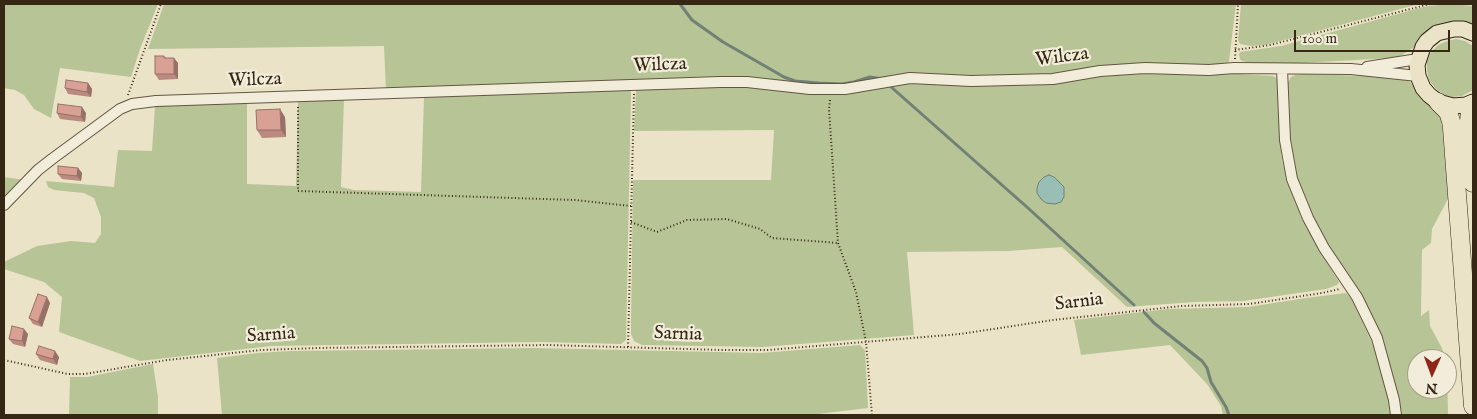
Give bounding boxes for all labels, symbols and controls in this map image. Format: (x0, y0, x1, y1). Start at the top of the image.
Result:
scale bar (1297, 20, 1453, 52)
text: 100 m (1302, 29, 1337, 48)
street label: Wilcza (1034, 43, 1090, 73)
street label: Wilcza (633, 54, 687, 78)
street label: Wilcza (228, 69, 282, 93)
street label: Sarnia (1054, 289, 1104, 317)
street label: Sarnia (246, 323, 296, 349)
street label: Sarnia (653, 323, 703, 347)
north arrow (1407, 349, 1457, 399)
text: N (1425, 379, 1438, 397)

